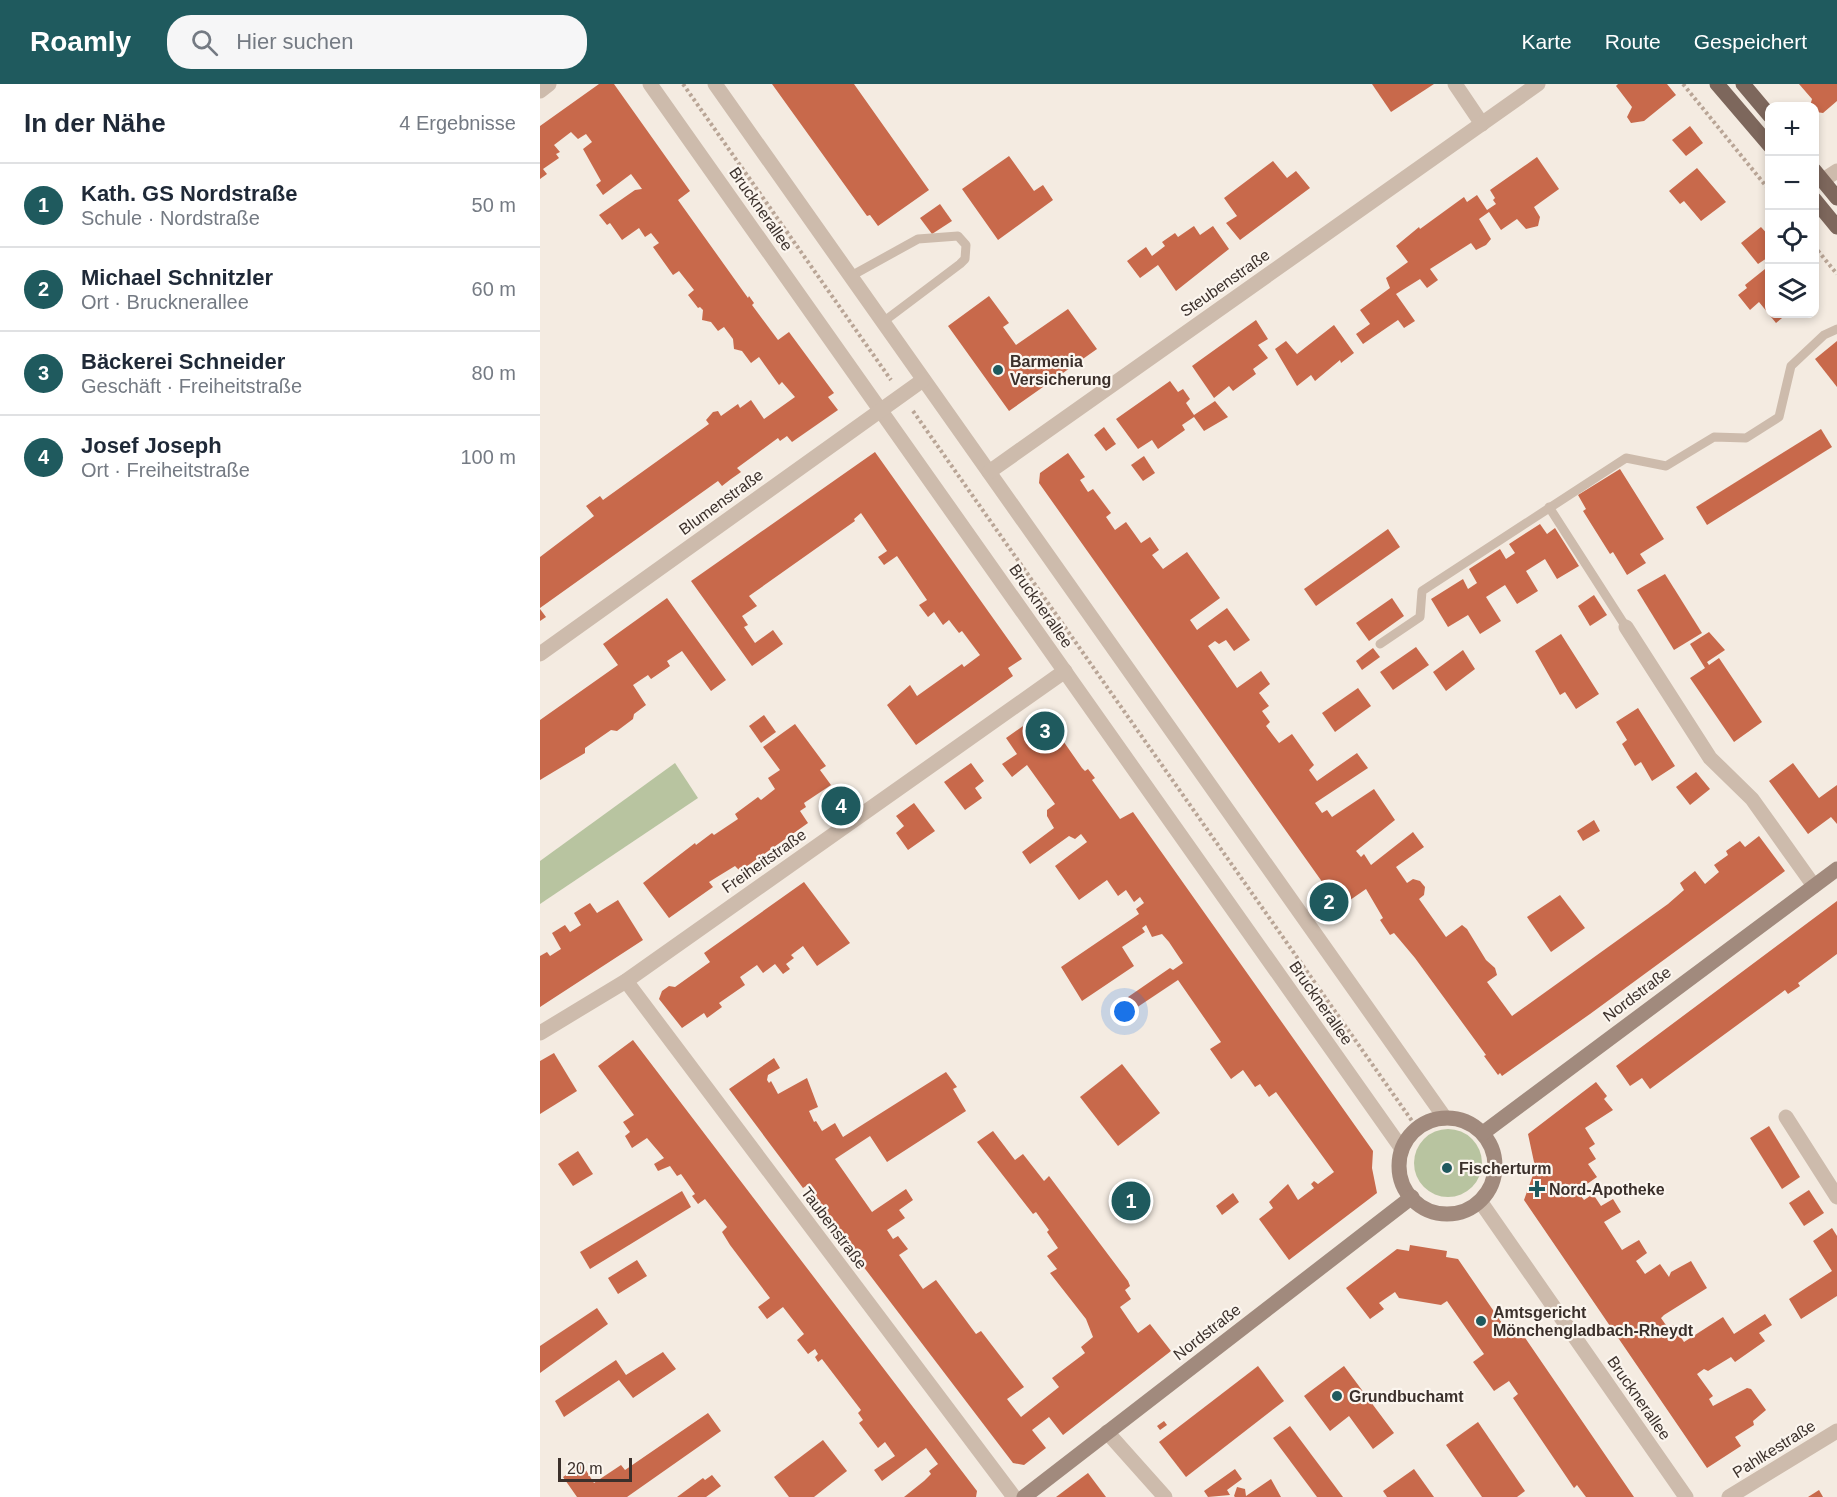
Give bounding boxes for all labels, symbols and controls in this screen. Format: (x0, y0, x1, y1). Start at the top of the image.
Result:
search box (167, 15, 587, 69)
text: Roamly (30, 26, 131, 57)
icon: search (188, 26, 221, 59)
text: Hier suchen (236, 29, 354, 54)
text: Karte (1522, 30, 1572, 53)
text: Route (1605, 30, 1661, 53)
text: Gespeichert (1694, 30, 1807, 53)
map controls (1765, 102, 1819, 318)
button: + (1765, 102, 1819, 156)
text: In der Nähe (24, 108, 166, 138)
text: 4 Ergebnisse (399, 112, 516, 134)
button: − (1765, 156, 1819, 210)
street label: Brucknerallee (726, 164, 796, 254)
text: Kath. GS Nordstraße (81, 181, 297, 206)
text: 1 (38, 194, 49, 216)
text: 50 m (472, 194, 516, 216)
text: Schule · Nordstraße (81, 207, 260, 229)
button: locate (1765, 210, 1819, 264)
street label: Steubenstraße (1177, 246, 1273, 320)
button: layers (1765, 264, 1819, 318)
text: Michael Schnitzler (81, 265, 273, 290)
text: 2 (38, 278, 49, 300)
text: 60 m (472, 278, 516, 300)
text: Ort · Brucknerallee (81, 291, 249, 313)
text: Bäckerei Schneider (81, 349, 285, 374)
place label: Barmenia Versicherung (1010, 353, 1111, 388)
text: 3 (38, 362, 49, 384)
text: 80 m (472, 362, 516, 384)
marker: Barmenia Versicherung (991, 363, 1005, 377)
text: Geschäft · Freiheitstraße (81, 375, 302, 397)
text: Josef Joseph (81, 433, 222, 458)
text: 4 (38, 446, 49, 468)
text: 100 m (460, 446, 516, 468)
text: Ort · Freiheitstraße (81, 459, 250, 481)
street label: Blumenstraße (676, 466, 766, 538)
street label: Brucknerallee (1006, 561, 1076, 651)
pin: 3 (1026, 708, 1064, 754)
pin: 4 (822, 784, 860, 828)
street label: Freiheitstraße (719, 826, 809, 896)
pin: 2 (1310, 880, 1348, 924)
street label: Brucknerallee (1286, 958, 1356, 1048)
street label: Nordstraße (1600, 963, 1674, 1025)
your location (1110, 997, 1139, 1026)
place label: Fischerturm (1459, 1160, 1551, 1177)
marker: Fischerturm (1440, 1161, 1454, 1175)
pin: 1 (1112, 1178, 1150, 1224)
place label: Nord-Apotheke (1549, 1181, 1665, 1198)
marker: Nord-Apotheke (1530, 1182, 1544, 1196)
street label: Taubenstraße (798, 1184, 870, 1272)
street label: Nordstraße (1170, 1301, 1244, 1363)
place label: Amtsgericht Mönchengladbach-Rheydt (1493, 1304, 1694, 1339)
marker: Amtsgericht Mönchengladbach-Rheydt (1474, 1314, 1488, 1328)
street label: Brucknerallee (1604, 1353, 1674, 1443)
place label: Grundbuchamt (1349, 1388, 1464, 1405)
marker: Grundbuchamt (1330, 1389, 1344, 1403)
street label: Pahlkestraße (1730, 1417, 1819, 1481)
scale bar (558, 1455, 632, 1482)
text: 20 m (567, 1460, 603, 1477)

